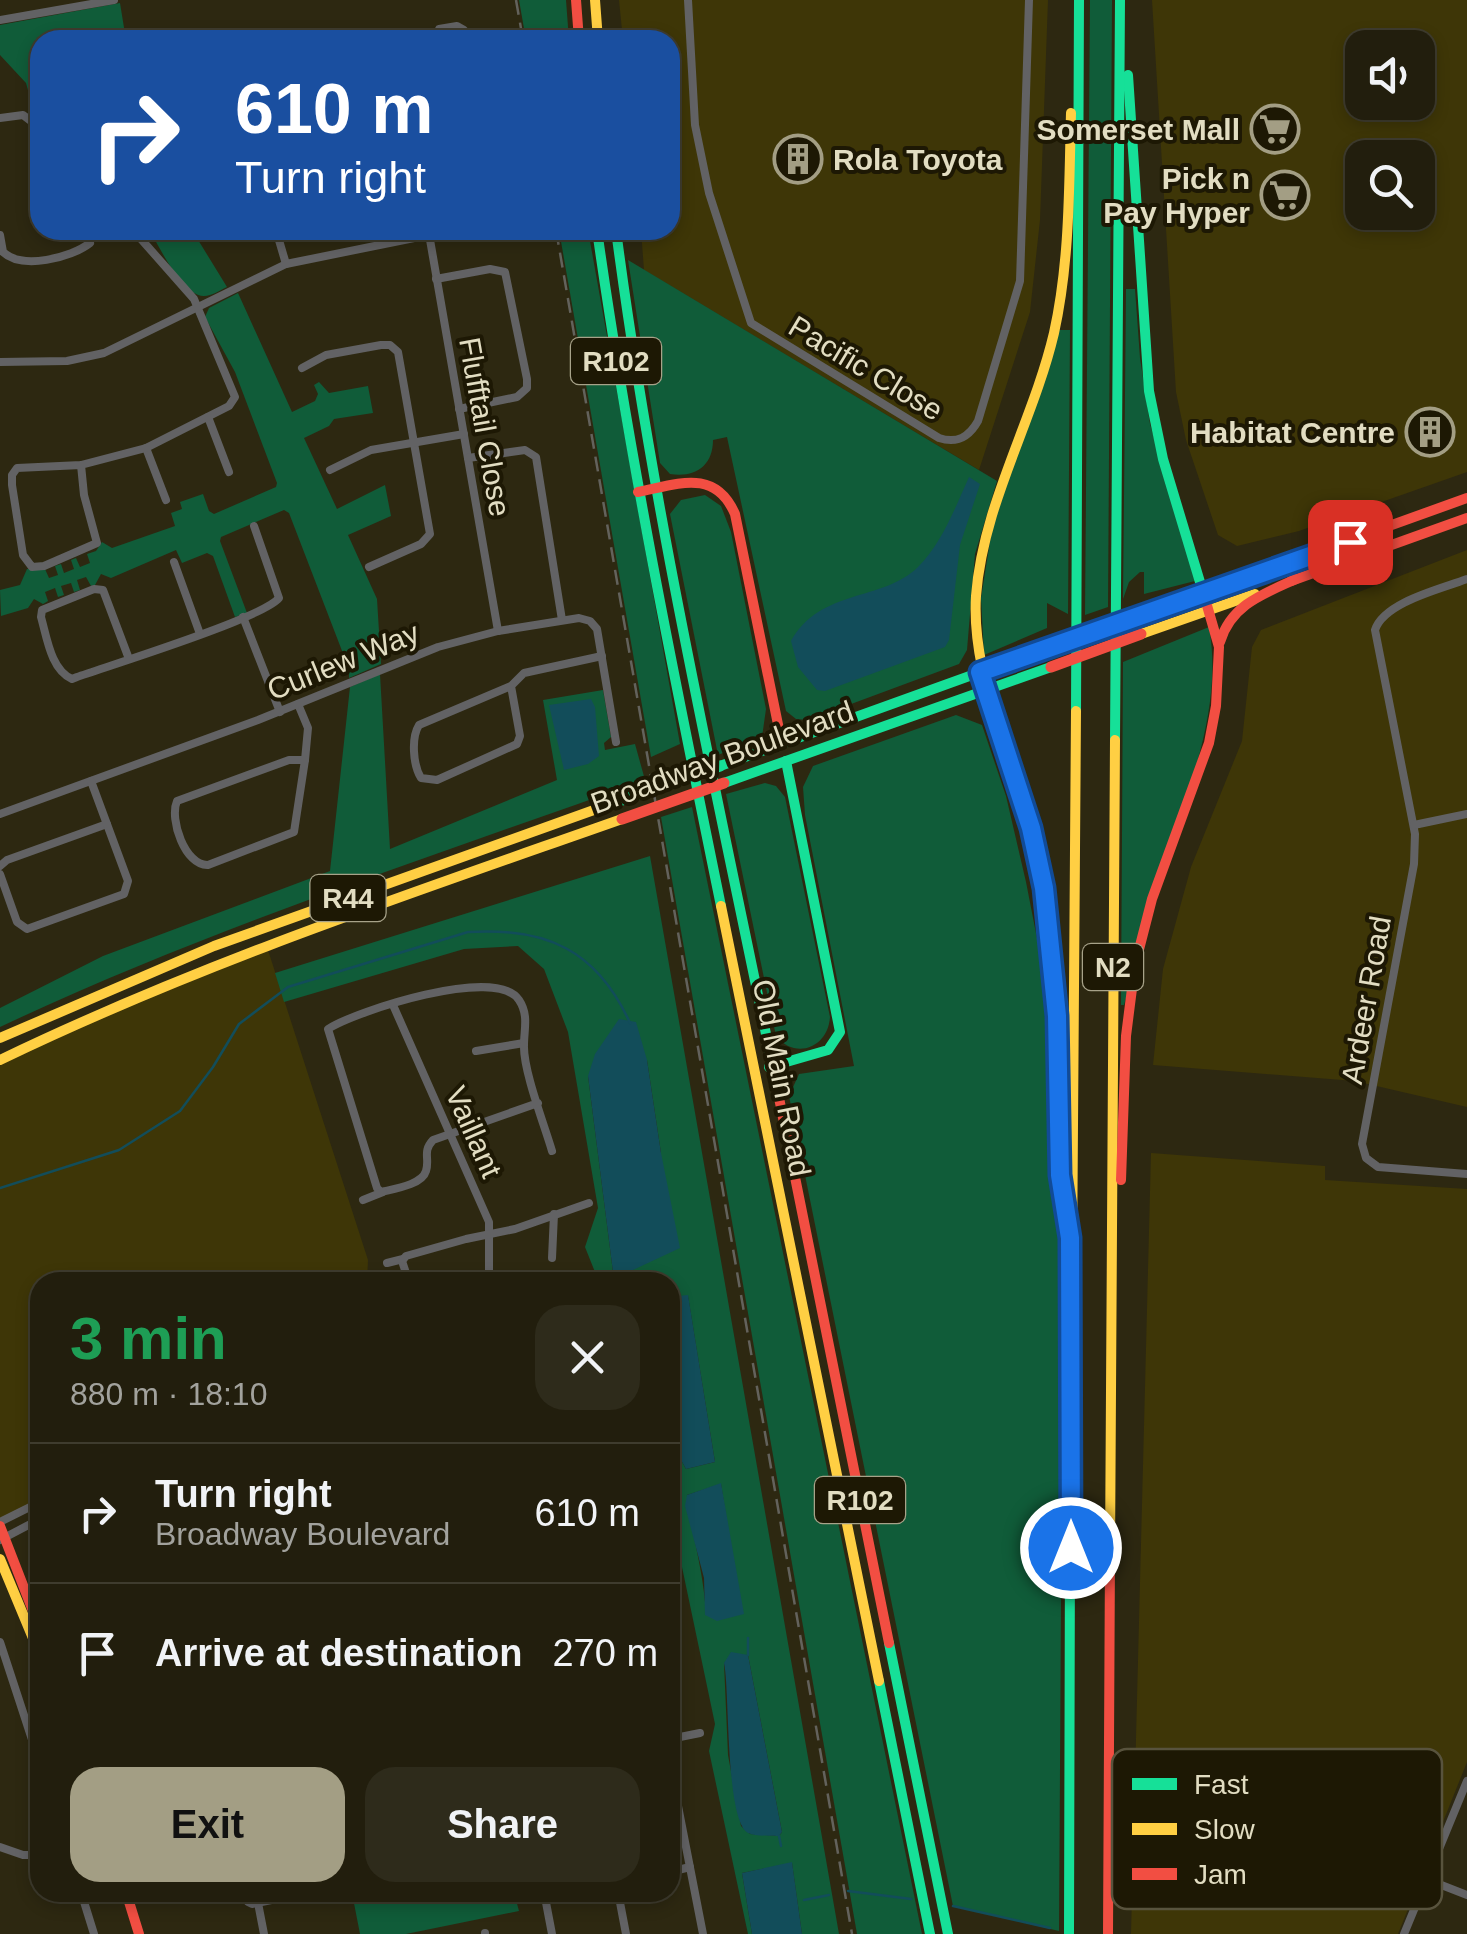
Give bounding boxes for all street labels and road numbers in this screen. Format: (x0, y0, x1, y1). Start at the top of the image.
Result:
street label: Pacific Close (783, 309, 949, 427)
street label: Flufftail Close (453, 335, 517, 519)
road number: R102 (571, 338, 661, 384)
street label: Curlew Way (262, 616, 424, 706)
street label: Broadway Boulevard (586, 694, 858, 820)
road number: R44 (310, 875, 386, 921)
street label: Ardeer Road (1335, 913, 1397, 1087)
road number: N2 (1083, 944, 1143, 990)
street label: Old Main Road (747, 977, 817, 1179)
street label: Vaillant (439, 1081, 509, 1183)
road number: R102 (815, 1477, 905, 1523)

